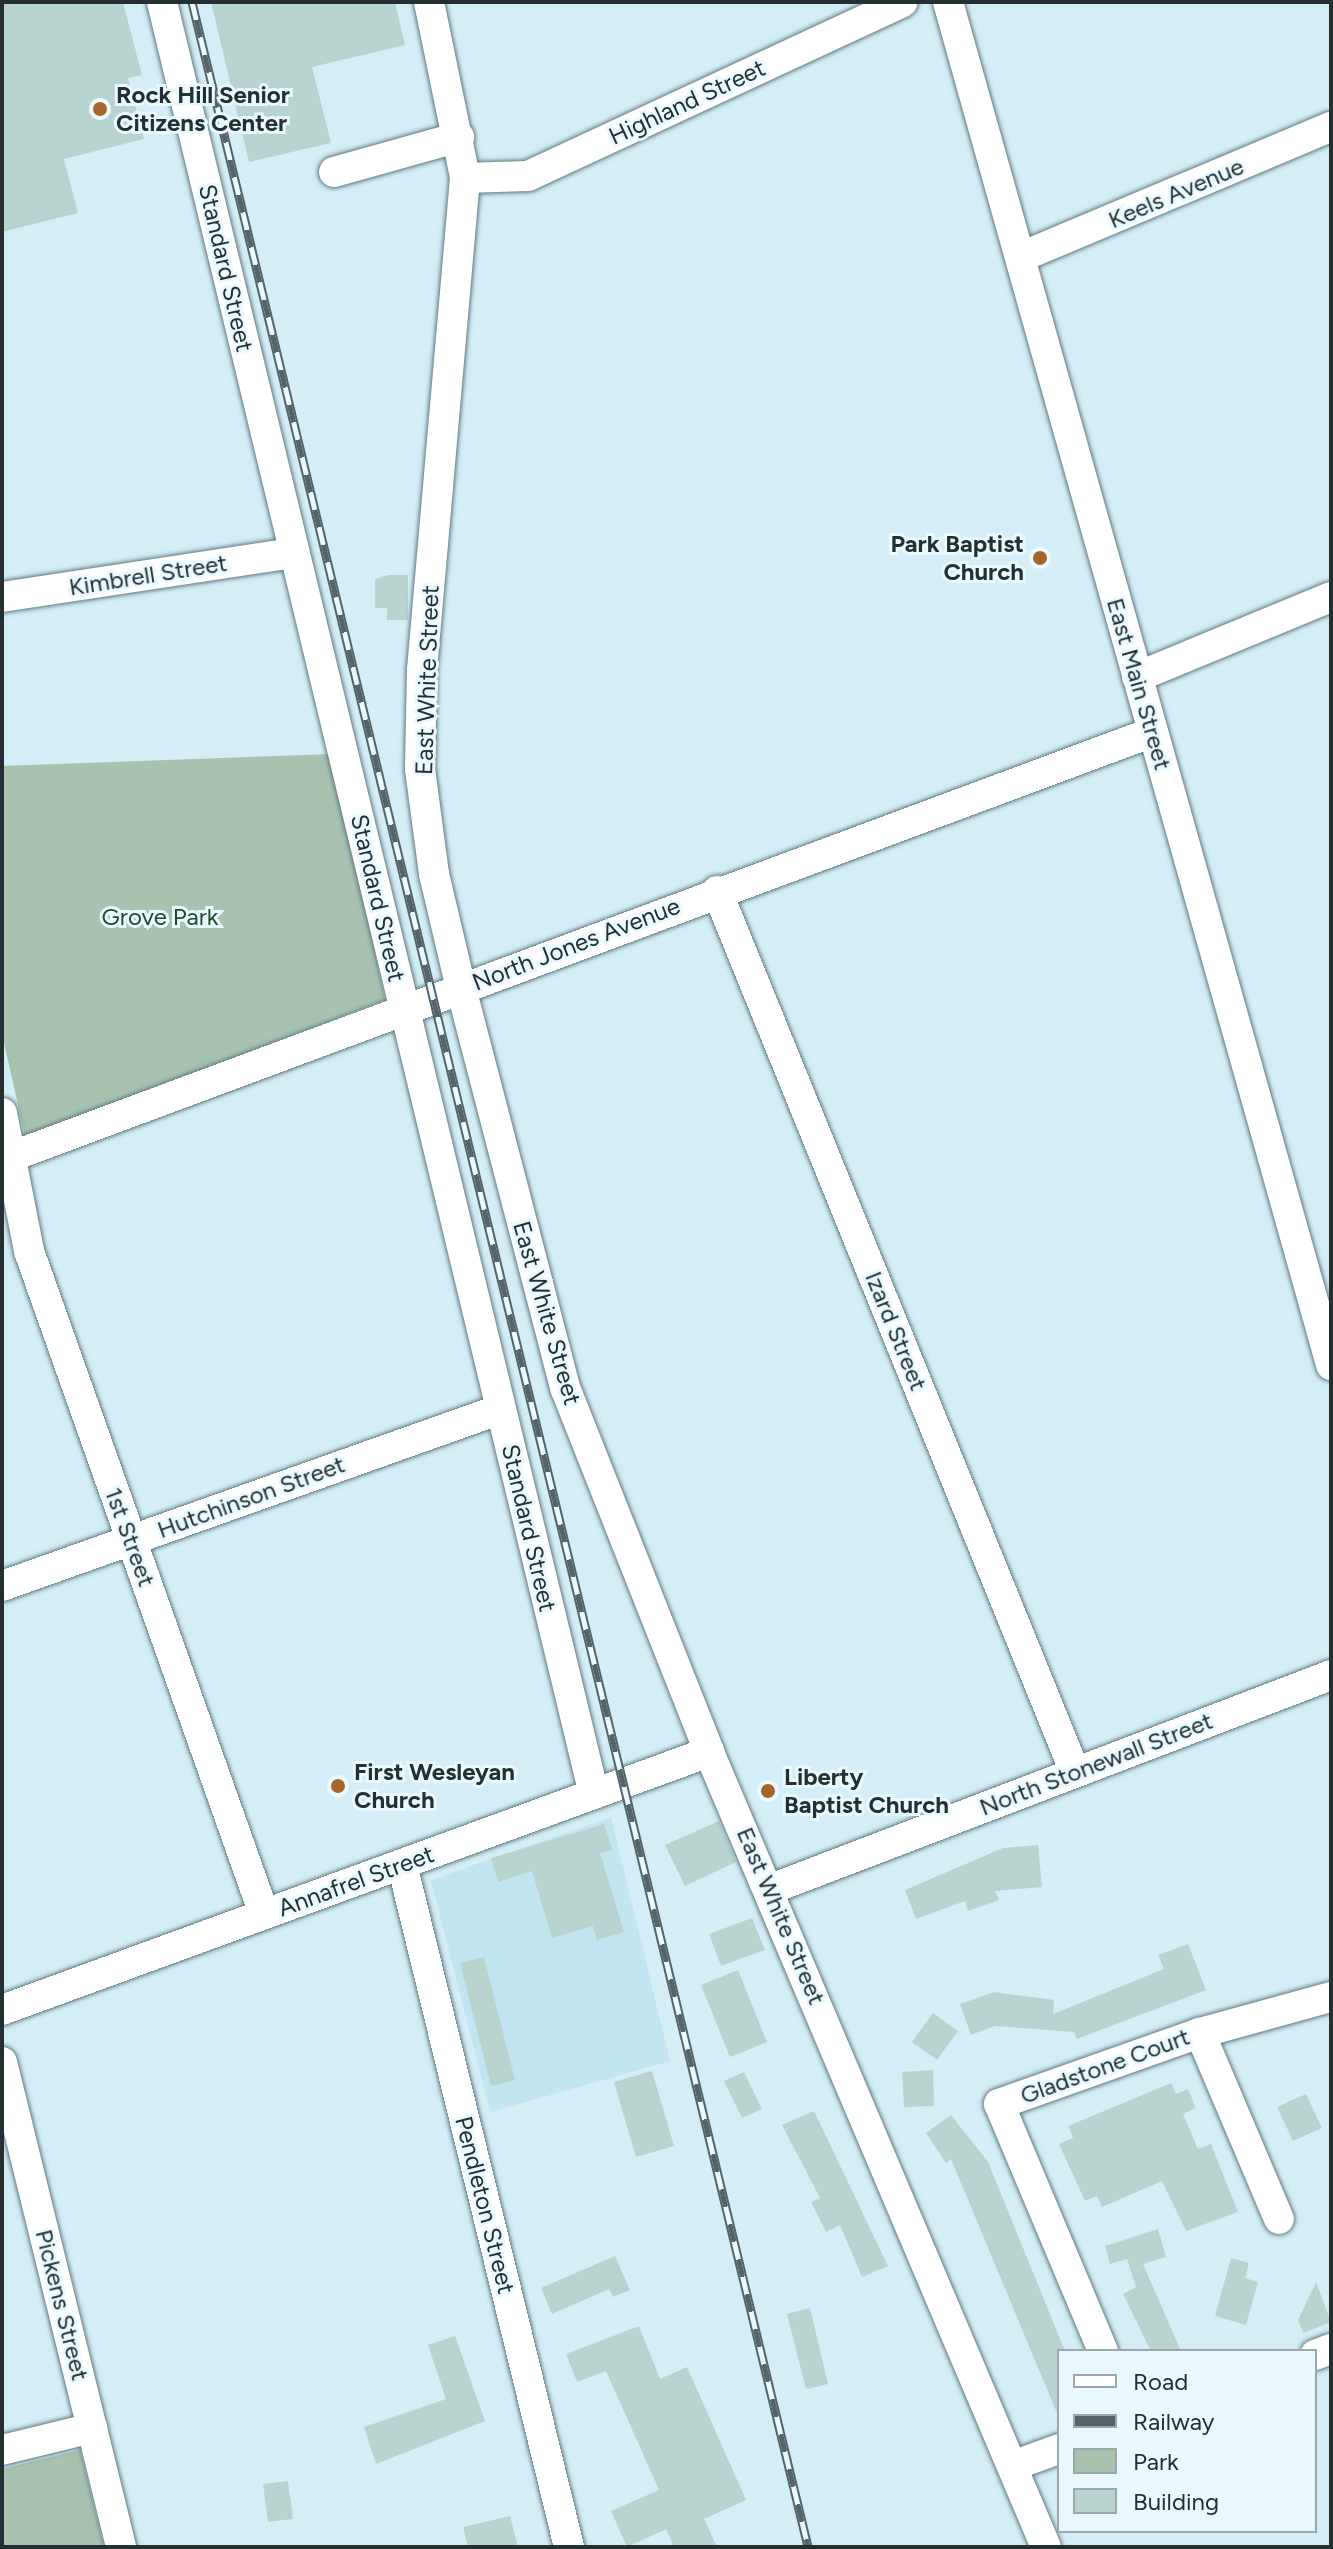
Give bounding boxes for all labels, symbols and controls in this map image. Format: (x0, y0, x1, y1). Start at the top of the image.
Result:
street label: Highland Street (604, 53, 770, 151)
place label: Rock Hill Senior Citizens Center (116, 81, 290, 137)
marker: Rock Hill Senior Citizens Center (91, 100, 109, 118)
street label: Keels Avenue (1104, 152, 1248, 234)
street label: Standard Street (193, 181, 259, 355)
place label: Park Baptist Church (891, 530, 1024, 586)
street label: Kimbrell Street (67, 548, 229, 602)
marker: Park Baptist Church (1031, 549, 1049, 567)
street label: East White Street (409, 585, 445, 775)
street label: East Main Street (1101, 595, 1177, 773)
street label: Standard Street (345, 811, 411, 985)
street label: North Jones Avenue (468, 891, 684, 997)
park label: Grove Park (102, 903, 218, 931)
street label: East White Street (507, 1218, 587, 1408)
street label: Izard Street (859, 1267, 933, 1395)
street label: Standard Street (496, 1441, 562, 1615)
street label: Hutchinson Street (153, 1450, 349, 1544)
street label: 1st Street (99, 1484, 161, 1590)
street label: North Stonewall Street (975, 1706, 1217, 1822)
place label: First Wesleyan Church (354, 1758, 515, 1814)
place label: Liberty Baptist Church (784, 1763, 949, 1819)
marker: First Wesleyan Church (329, 1777, 347, 1795)
marker: Liberty Baptist Church (759, 1782, 777, 1800)
street label: East White Street (731, 1823, 831, 2009)
street label: Annafrel Street (274, 1839, 438, 1923)
street label: Gladstone Court (1016, 2022, 1194, 2110)
street label: Pendleton Street (449, 2113, 521, 2297)
street label: Pickens Street (29, 2226, 95, 2384)
legend (1057, 2349, 1317, 2533)
text: Road (1133, 2367, 1188, 2396)
text: Railway (1133, 2407, 1214, 2436)
text: Park (1133, 2447, 1179, 2476)
text: Building (1133, 2487, 1219, 2516)

